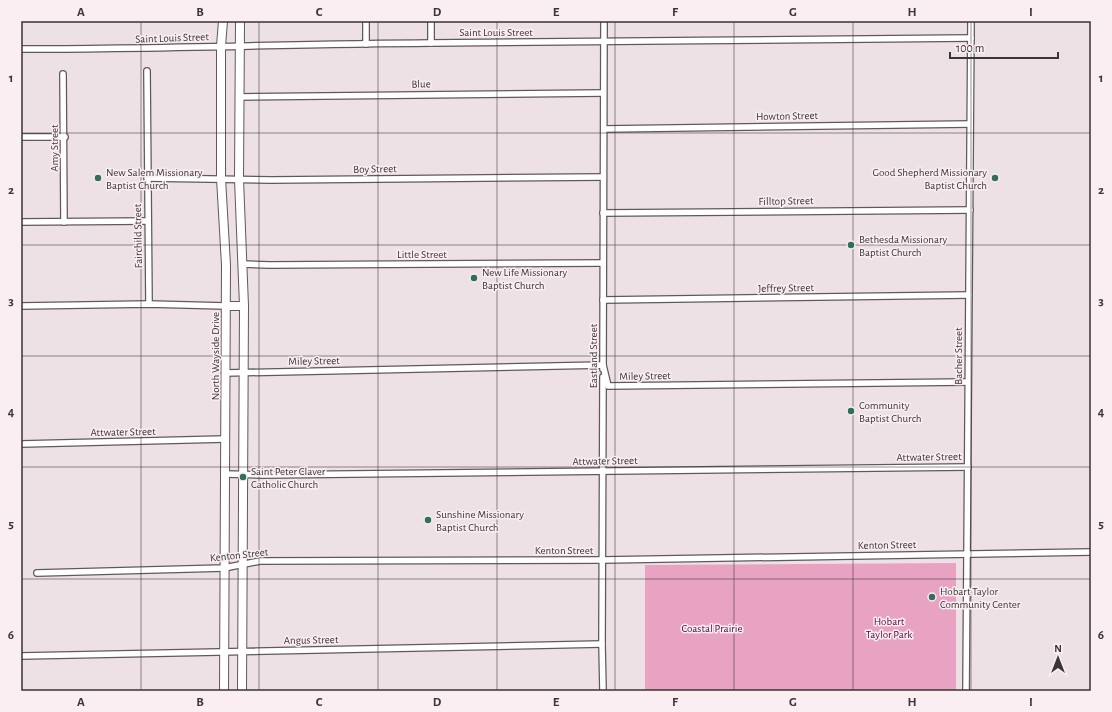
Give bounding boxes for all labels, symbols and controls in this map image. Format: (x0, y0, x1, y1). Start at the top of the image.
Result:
text: A (77, 6, 85, 19)
text: B (196, 6, 204, 19)
text: C (316, 6, 323, 19)
text: D (433, 6, 442, 19)
text: E (553, 6, 560, 19)
text: F (672, 6, 679, 19)
text: G (789, 6, 797, 19)
text: H (907, 6, 917, 19)
text: I (1029, 6, 1033, 19)
street label: Saint Louis Street (459, 27, 533, 38)
street label: Saint Louis Street (135, 31, 209, 45)
scale bar (950, 34, 1058, 60)
text: 100 m (956, 42, 984, 54)
text: 1 (9, 72, 13, 85)
text: 1 (1099, 72, 1103, 85)
street label: Blue (411, 78, 431, 90)
street label: Howton Street (756, 110, 819, 122)
street label: Amy Street (49, 124, 60, 172)
street label: Boy Street (353, 163, 397, 175)
place label: New Salem Missionary Baptist Church (106, 167, 203, 191)
place label: Good Shepherd Missionary Baptist Church (873, 167, 987, 191)
marker: New Salem Missionary Baptist Church (93, 173, 103, 183)
marker: Good Shepherd Missionary Baptist Church (990, 173, 1000, 183)
text: 2 (8, 184, 14, 197)
text: 2 (1098, 184, 1104, 197)
street label: Filltop Street (758, 195, 814, 207)
street label: Fairchild Street (132, 203, 144, 268)
place label: Bethesda Missionary Baptist Church (859, 234, 948, 258)
marker: Bethesda Missionary Baptist Church (846, 240, 856, 250)
street label: Little Street (397, 249, 447, 260)
place label: New Life Missionary Baptist Church (482, 267, 568, 291)
marker: New Life Missionary Baptist Church (469, 273, 479, 283)
street label: Jeffrey Street (758, 282, 815, 294)
text: 3 (8, 295, 14, 308)
text: 3 (1098, 295, 1104, 308)
street label: North Wayside Drive (210, 312, 221, 400)
street label: Eastland Street (588, 323, 599, 388)
street label: Bacher Street (953, 327, 964, 385)
street label: Miley Street (288, 355, 340, 367)
street label: Miley Street (619, 370, 671, 382)
place label: Community Baptist Church (859, 400, 922, 424)
text: 4 (8, 406, 15, 419)
marker: Community Baptist Church (846, 406, 856, 416)
text: 4 (1098, 406, 1105, 419)
street label: Attwater Street (90, 426, 156, 438)
street label: Attwater Street (896, 451, 962, 463)
street label: Attwater Street (572, 455, 638, 467)
place label: Saint Peter Claver Catholic Church (251, 466, 326, 490)
marker: Saint Peter Claver Catholic Church (238, 472, 248, 482)
place label: Sunshine Missionary Baptist Church (436, 509, 524, 533)
marker: Sunshine Missionary Baptist Church (423, 515, 433, 525)
text: 5 (8, 518, 14, 531)
text: 5 (1098, 518, 1104, 531)
street label: Kenton Street (858, 539, 917, 551)
street label: Kenton Street (535, 545, 594, 556)
street label: Kenton Street (209, 546, 269, 564)
place label: Hobart Taylor Community Center (940, 586, 1021, 610)
marker: Hobart Taylor Community Center (927, 592, 937, 602)
park label: Hobart Taylor Park (866, 616, 912, 640)
park label: Coastal Prairie (681, 623, 743, 634)
text: 6 (8, 629, 14, 642)
text: 6 (1098, 629, 1104, 642)
street label: Angus Street (284, 634, 339, 646)
north arrow (1038, 638, 1078, 678)
text: N (1054, 643, 1062, 654)
text: A (77, 696, 85, 709)
text: B (196, 696, 204, 709)
text: C (316, 696, 323, 709)
text: D (433, 696, 442, 709)
text: E (553, 696, 560, 709)
text: F (672, 696, 679, 709)
text: G (789, 696, 797, 709)
text: H (907, 696, 917, 709)
text: I (1029, 696, 1033, 709)

